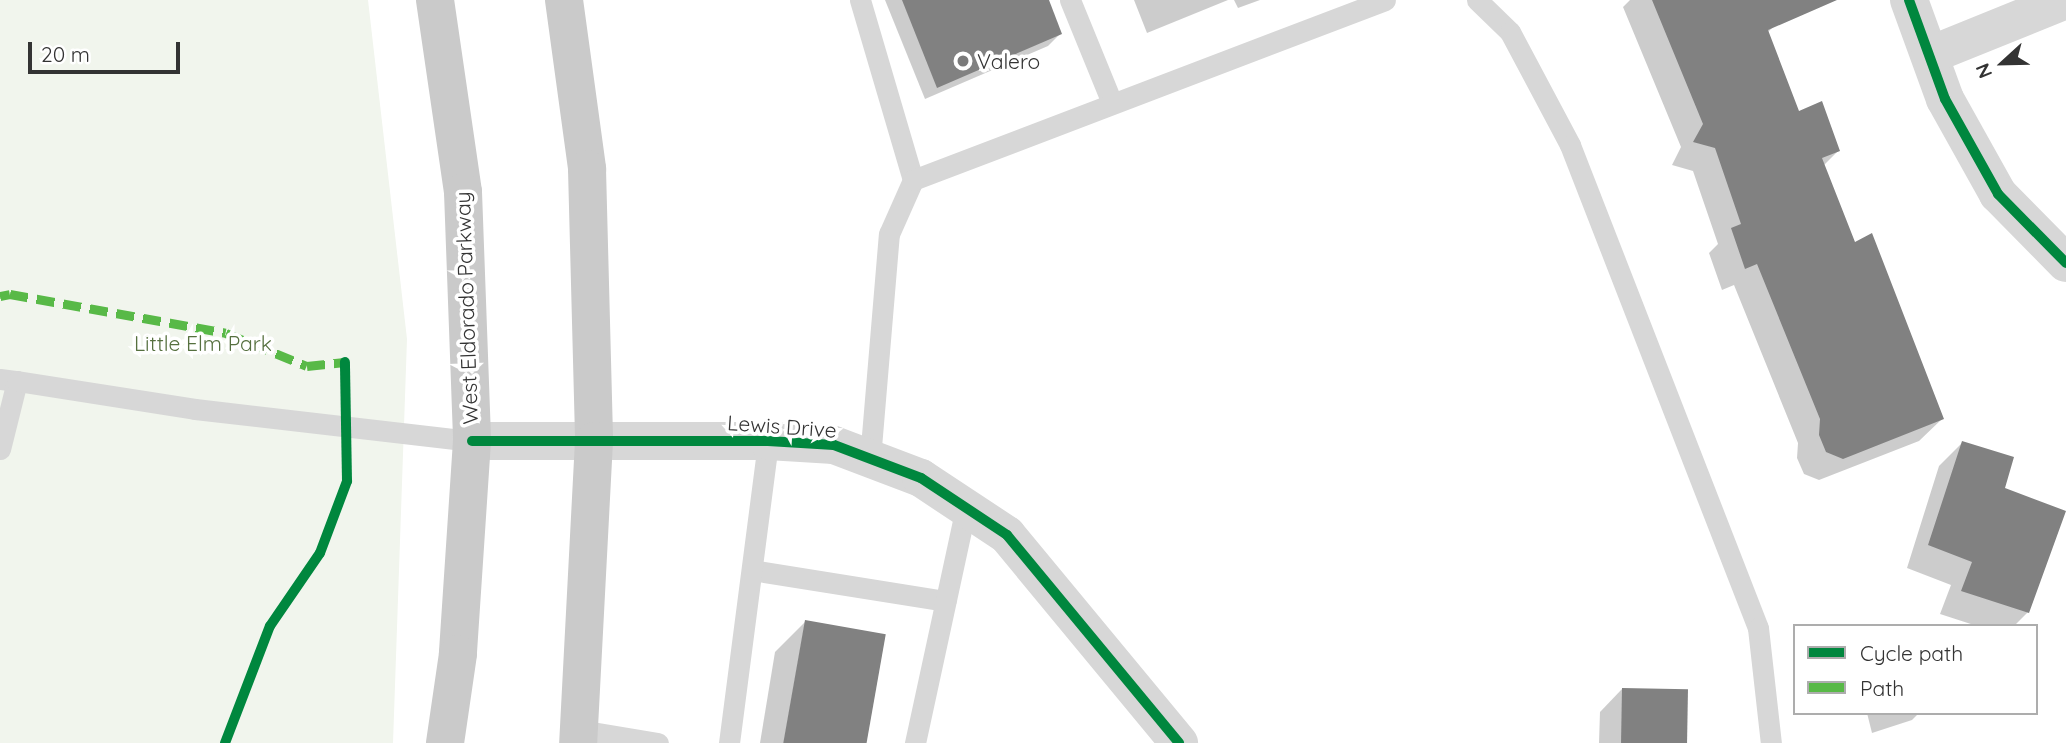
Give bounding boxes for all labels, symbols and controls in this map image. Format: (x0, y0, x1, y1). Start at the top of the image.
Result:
scale bar (32, 28, 184, 72)
north arrow (1968, 28, 2038, 98)
text: 20 m (41, 41, 90, 67)
place label: Valero (977, 48, 1040, 74)
marker: Valero (955, 53, 971, 69)
text: N (1970, 60, 1997, 82)
street label: West Eldorado Parkway (449, 191, 483, 425)
park label: Little Elm Park (134, 330, 272, 356)
street label: Lewis Drive (727, 410, 837, 442)
legend (1793, 624, 2038, 715)
text: Cycle path (1860, 640, 1963, 666)
text: Path (1860, 675, 1904, 701)

